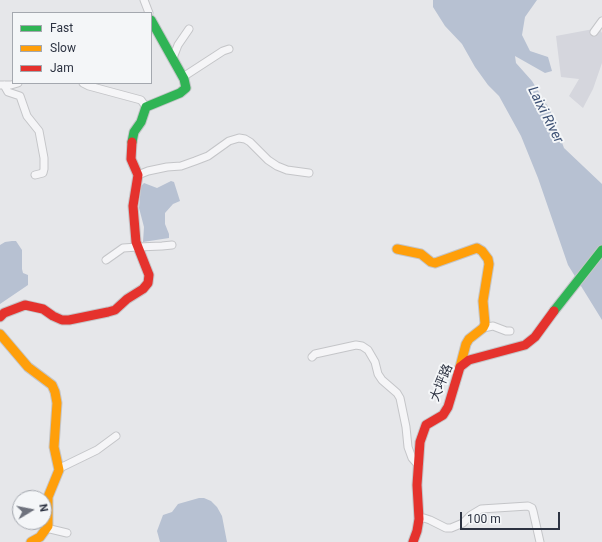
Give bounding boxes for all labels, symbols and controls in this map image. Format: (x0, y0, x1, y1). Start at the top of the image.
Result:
legend (12, 12, 152, 84)
text: Fast (50, 21, 73, 35)
text: Slow (50, 41, 76, 55)
text: Jam (50, 61, 74, 75)
water label: Laixi River (524, 84, 566, 146)
street label: 大坪路 (427, 362, 457, 404)
north arrow (12, 490, 52, 530)
text: N (36, 503, 50, 513)
scale bar (462, 504, 562, 530)
text: 100 m (467, 512, 501, 526)

